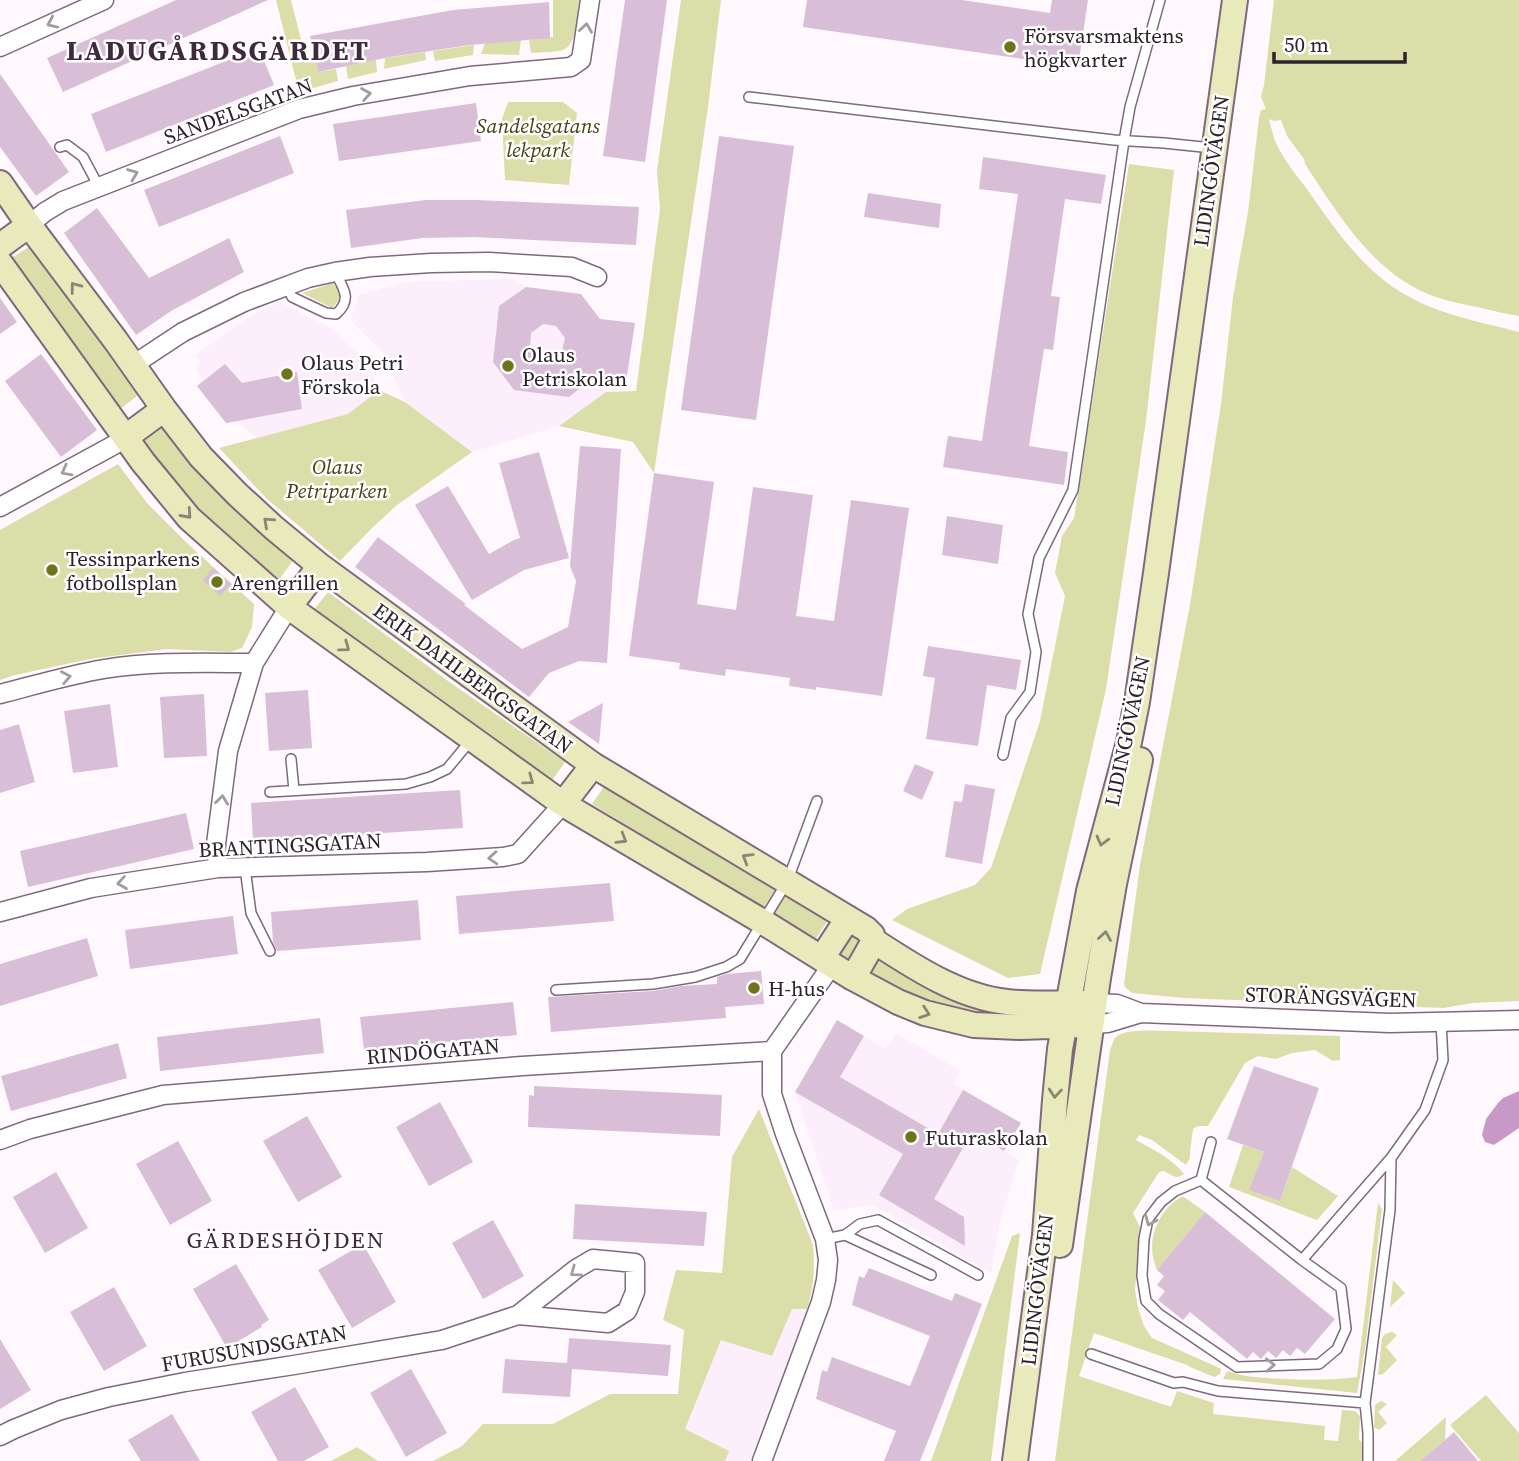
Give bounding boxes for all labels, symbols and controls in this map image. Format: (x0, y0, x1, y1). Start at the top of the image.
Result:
one-way arrow (47, 15, 59, 29)
place label: Försvarsmaktens högkvarter (1024, 21, 1184, 74)
scale bar (1274, 21, 1405, 65)
one-way arrow (579, 22, 594, 34)
text: 50 m (1284, 30, 1329, 59)
district label: LADUGÅRDSGÄRDET (66, 31, 370, 69)
marker: Försvarsmaktens högkvarter (1002, 39, 1018, 55)
street label: SANDELSGATAN (160, 71, 316, 151)
one-way arrow (360, 87, 372, 102)
street label: LIDINGÖVÄGEN (1186, 93, 1236, 249)
park label: Sandelsgatans lekpark (476, 111, 600, 164)
one-way arrow (126, 168, 139, 182)
one-way arrow (70, 282, 83, 294)
place label: Olaus Petriskolan (522, 340, 628, 393)
place label: Olaus Petri Förskola (301, 348, 403, 401)
marker: Olaus Petriskolan (500, 358, 516, 374)
marker: Olaus Petri Förskola (279, 366, 295, 382)
park label: Olaus Petriparken (285, 452, 388, 505)
one-way arrow (61, 463, 74, 476)
one-way arrow (179, 506, 191, 519)
one-way arrow (263, 518, 276, 530)
place label: Tessinparkens fotbollsplan (66, 544, 200, 597)
marker: Tessinparkens fotbollsplan (44, 562, 60, 578)
place label: Arengrillen (231, 568, 339, 597)
marker: Arengrillen (209, 574, 225, 590)
street label: ERIK DAHLBERGSGATAN (367, 596, 579, 760)
one-way arrow (337, 639, 350, 651)
street label: LIDINGÖVÄGEN (1097, 653, 1157, 809)
one-way arrow (60, 671, 72, 686)
one-way arrow (521, 771, 534, 784)
one-way arrow (214, 795, 229, 806)
street label: BRANTINGSGATAN (198, 826, 382, 864)
one-way arrow (615, 831, 628, 844)
one-way arrow (1096, 835, 1110, 847)
one-way arrow (487, 850, 498, 865)
one-way arrow (742, 853, 755, 866)
one-way arrow (116, 876, 128, 891)
one-way arrow (1097, 930, 1112, 941)
place label: H-hus (768, 974, 825, 1003)
marker: H-hus (746, 980, 762, 996)
street label: STORÄNGSVÄGEN (1245, 980, 1417, 1014)
one-way arrow (919, 1005, 931, 1019)
street label: RINDÖGATAN (365, 1031, 501, 1071)
one-way arrow (1048, 1087, 1063, 1099)
place label: Futuraskolan (925, 1123, 1048, 1152)
marker: Futuraskolan (903, 1129, 919, 1145)
street label: LIDINGÖVÄGEN (1013, 1213, 1061, 1367)
one-way arrow (1145, 1214, 1159, 1226)
district label: GÄRDESHÖJDEN (186, 1224, 386, 1256)
one-way arrow (570, 1263, 582, 1276)
street label: FURUSUNDSGATAN (159, 1317, 349, 1379)
one-way arrow (1265, 1358, 1276, 1373)

